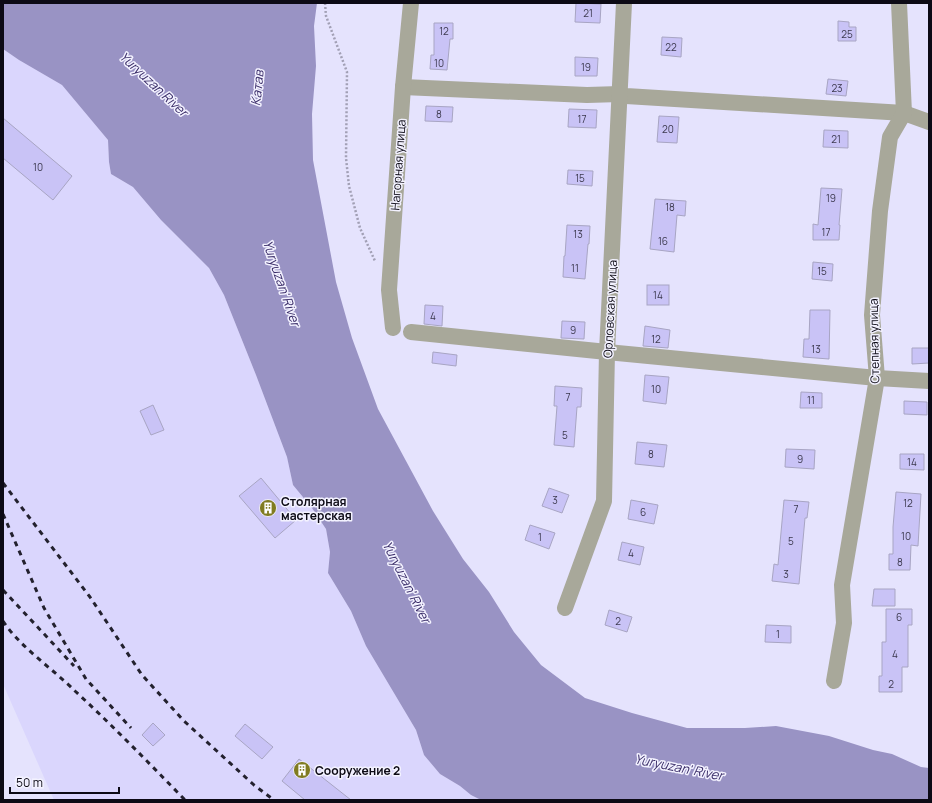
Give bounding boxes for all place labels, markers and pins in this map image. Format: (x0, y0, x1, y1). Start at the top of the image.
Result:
place label: Столярная мастерская (281, 493, 352, 524)
building icon: Столярная мастерская (258, 498, 278, 518)
building icon: Сооружение 2 (292, 760, 312, 780)
place label: Сооружение 2 (315, 762, 400, 779)

